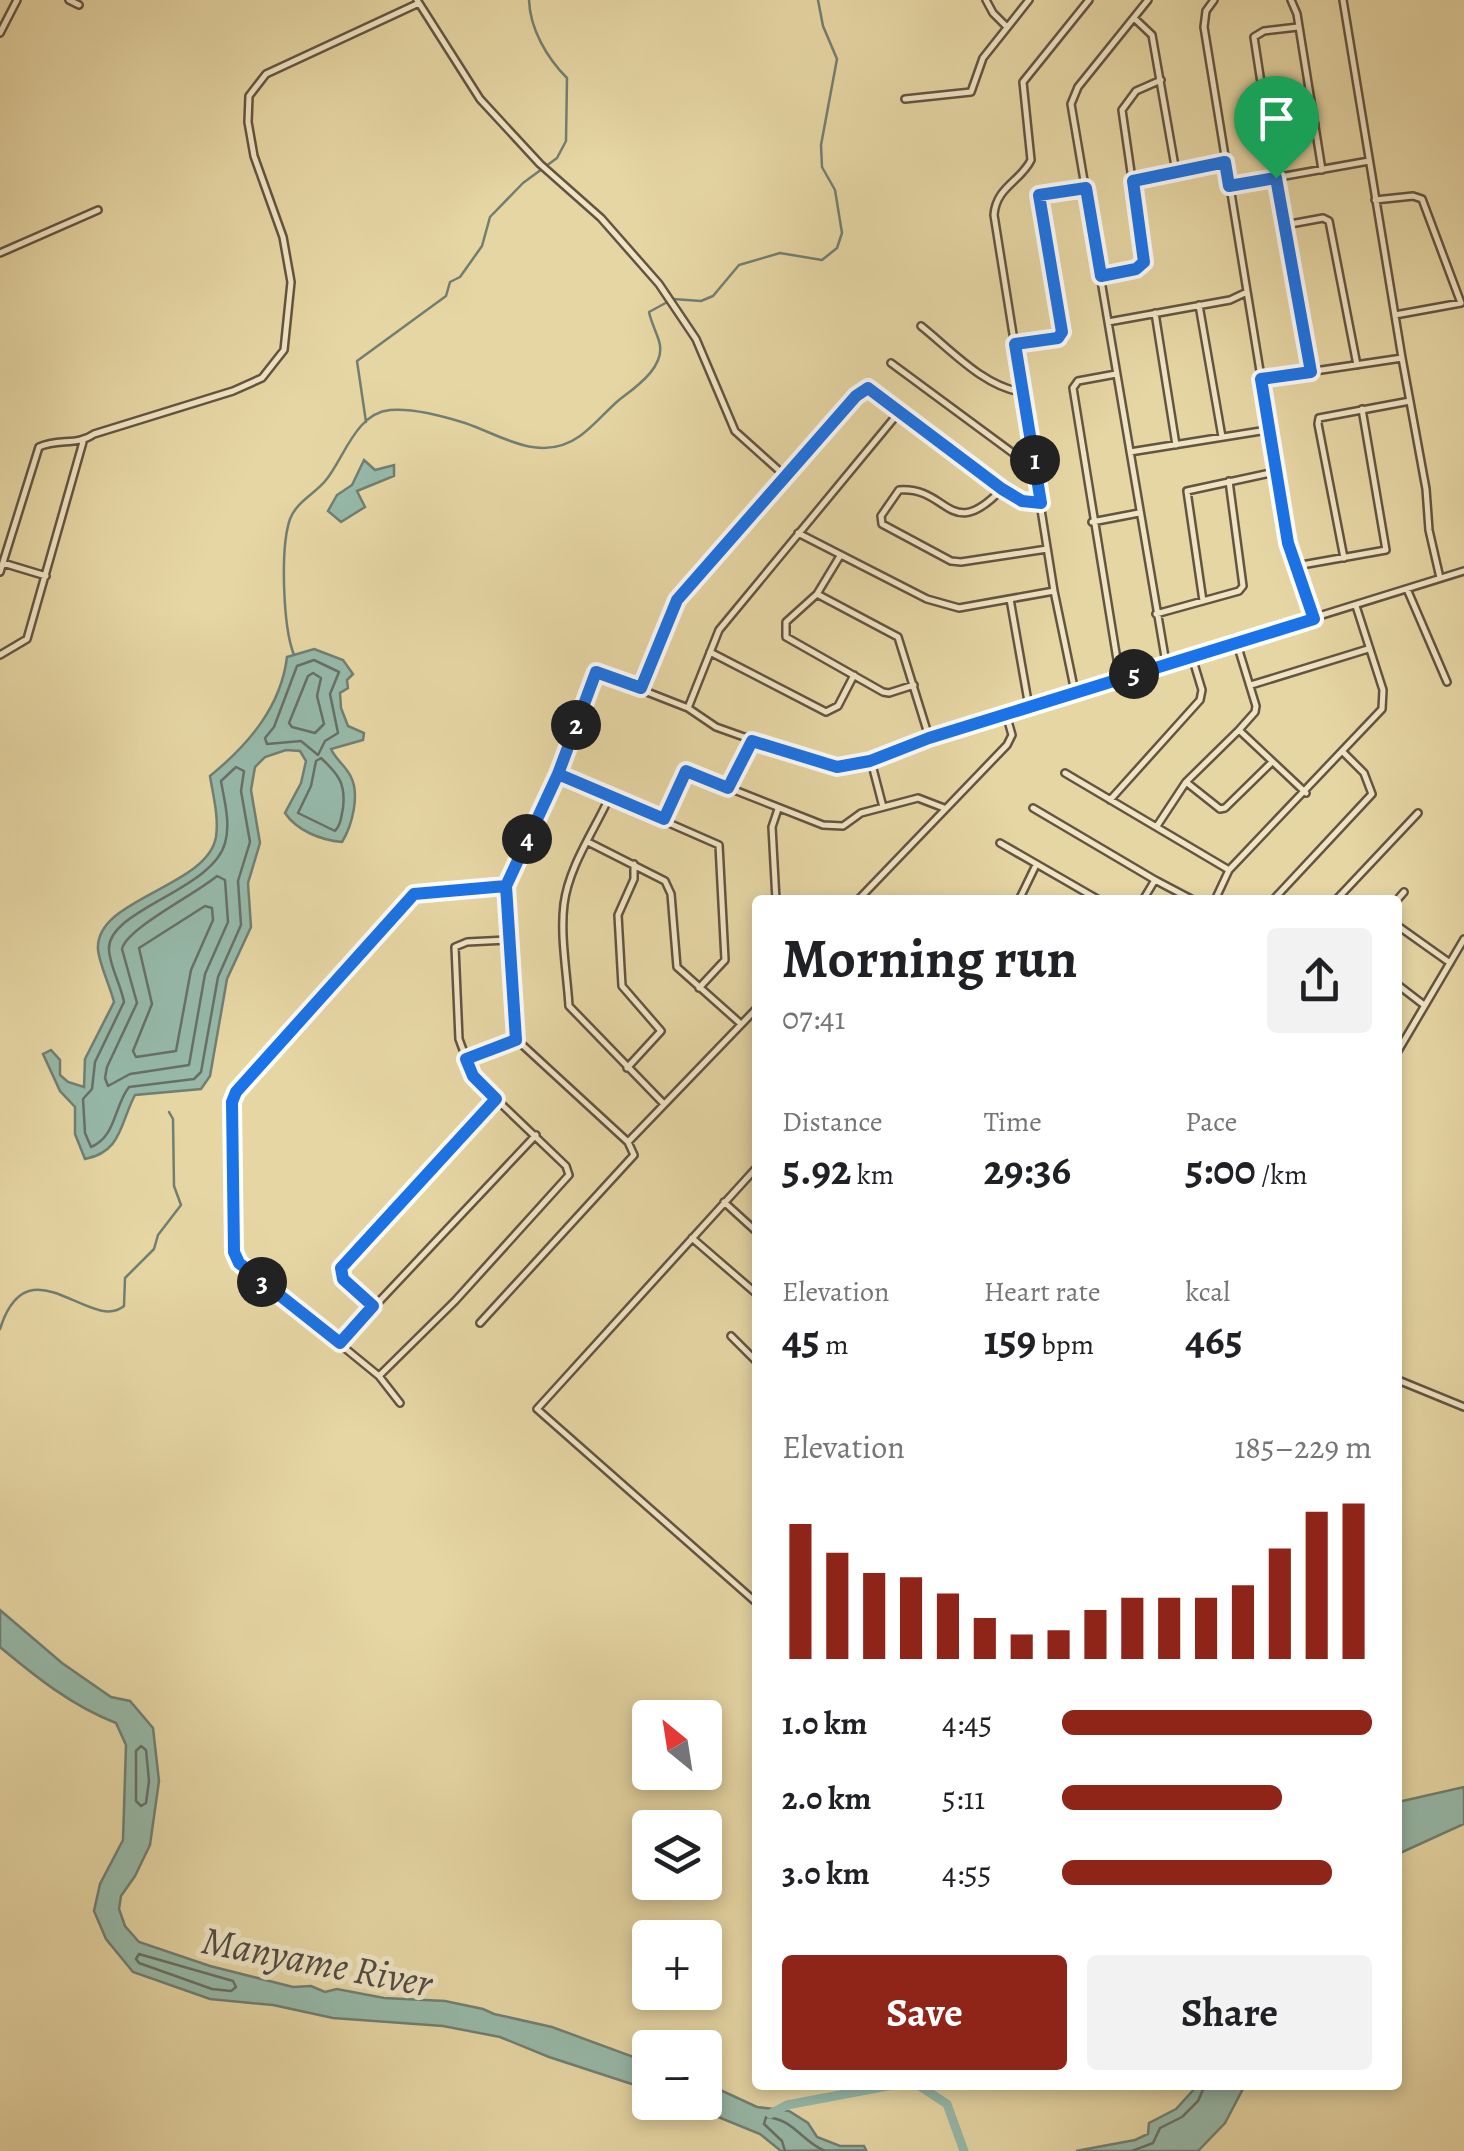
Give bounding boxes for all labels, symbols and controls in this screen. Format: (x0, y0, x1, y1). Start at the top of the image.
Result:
pin (1234, 76, 1319, 179)
icon: arrive (1249, 91, 1304, 146)
pin: 1 (1010, 435, 1060, 485)
text: 1 (1030, 441, 1040, 479)
pin: 5 (1109, 649, 1159, 699)
text: 5 (1128, 655, 1140, 693)
pin: 2 (551, 700, 601, 750)
text: 2 (569, 706, 583, 744)
pin: 4 (502, 814, 552, 864)
text: 4 (520, 820, 534, 858)
text: Morning run (782, 921, 1077, 996)
button: share (1267, 928, 1372, 1033)
text: 07:41 (782, 996, 846, 1040)
text: Distance (782, 1103, 882, 1141)
text: Time (984, 1103, 1042, 1141)
text: Pace (1185, 1103, 1237, 1141)
text: 5.92 (782, 1141, 851, 1198)
text: 29:36 (984, 1141, 1071, 1198)
text: 5:00 (1185, 1141, 1256, 1198)
text: km (851, 1156, 894, 1194)
text: /km (1256, 1156, 1307, 1194)
pin: 3 (237, 1257, 287, 1307)
text: 3 (256, 1263, 268, 1301)
text: Elevation (782, 1273, 889, 1311)
text: Heart rate (984, 1273, 1101, 1311)
text: kcal (1185, 1273, 1230, 1311)
text: 45 (782, 1311, 820, 1368)
text: 159 (984, 1311, 1036, 1368)
text: 465 (1185, 1311, 1243, 1368)
text: m (820, 1326, 849, 1364)
text: bpm (1036, 1326, 1094, 1364)
text: Elevation (782, 1425, 905, 1469)
text: 185–229 m (1234, 1425, 1372, 1469)
north arrow (632, 1700, 722, 1790)
map controls (632, 1700, 722, 2120)
text: 1.0 km (782, 1701, 867, 1745)
text: 4:45 (942, 1701, 992, 1745)
text: 2.0 km (782, 1776, 871, 1820)
text: 5:11 (942, 1776, 985, 1820)
button: layers (632, 1810, 722, 1900)
text: 3.0 km (782, 1851, 870, 1895)
text: 4:55 (942, 1851, 992, 1895)
water label: Manyame River (197, 1912, 438, 2011)
button: + (632, 1920, 722, 2010)
button: Save (782, 1955, 1067, 2070)
button: Share (1087, 1955, 1372, 2070)
button: − (632, 2030, 722, 2120)

